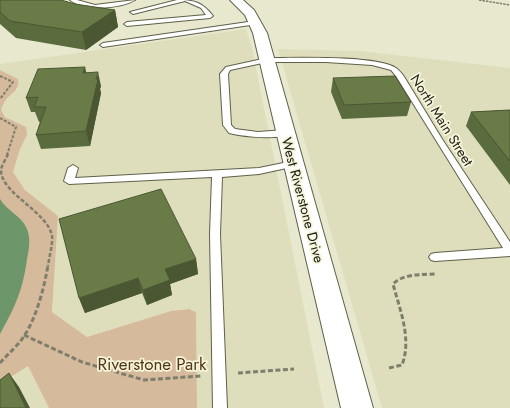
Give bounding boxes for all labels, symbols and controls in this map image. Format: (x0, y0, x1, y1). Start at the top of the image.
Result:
street label: North Main Street (406, 70, 479, 170)
street label: West Riverstone Drive (277, 135, 329, 265)
park label: Riverstone Park (97, 352, 207, 376)

